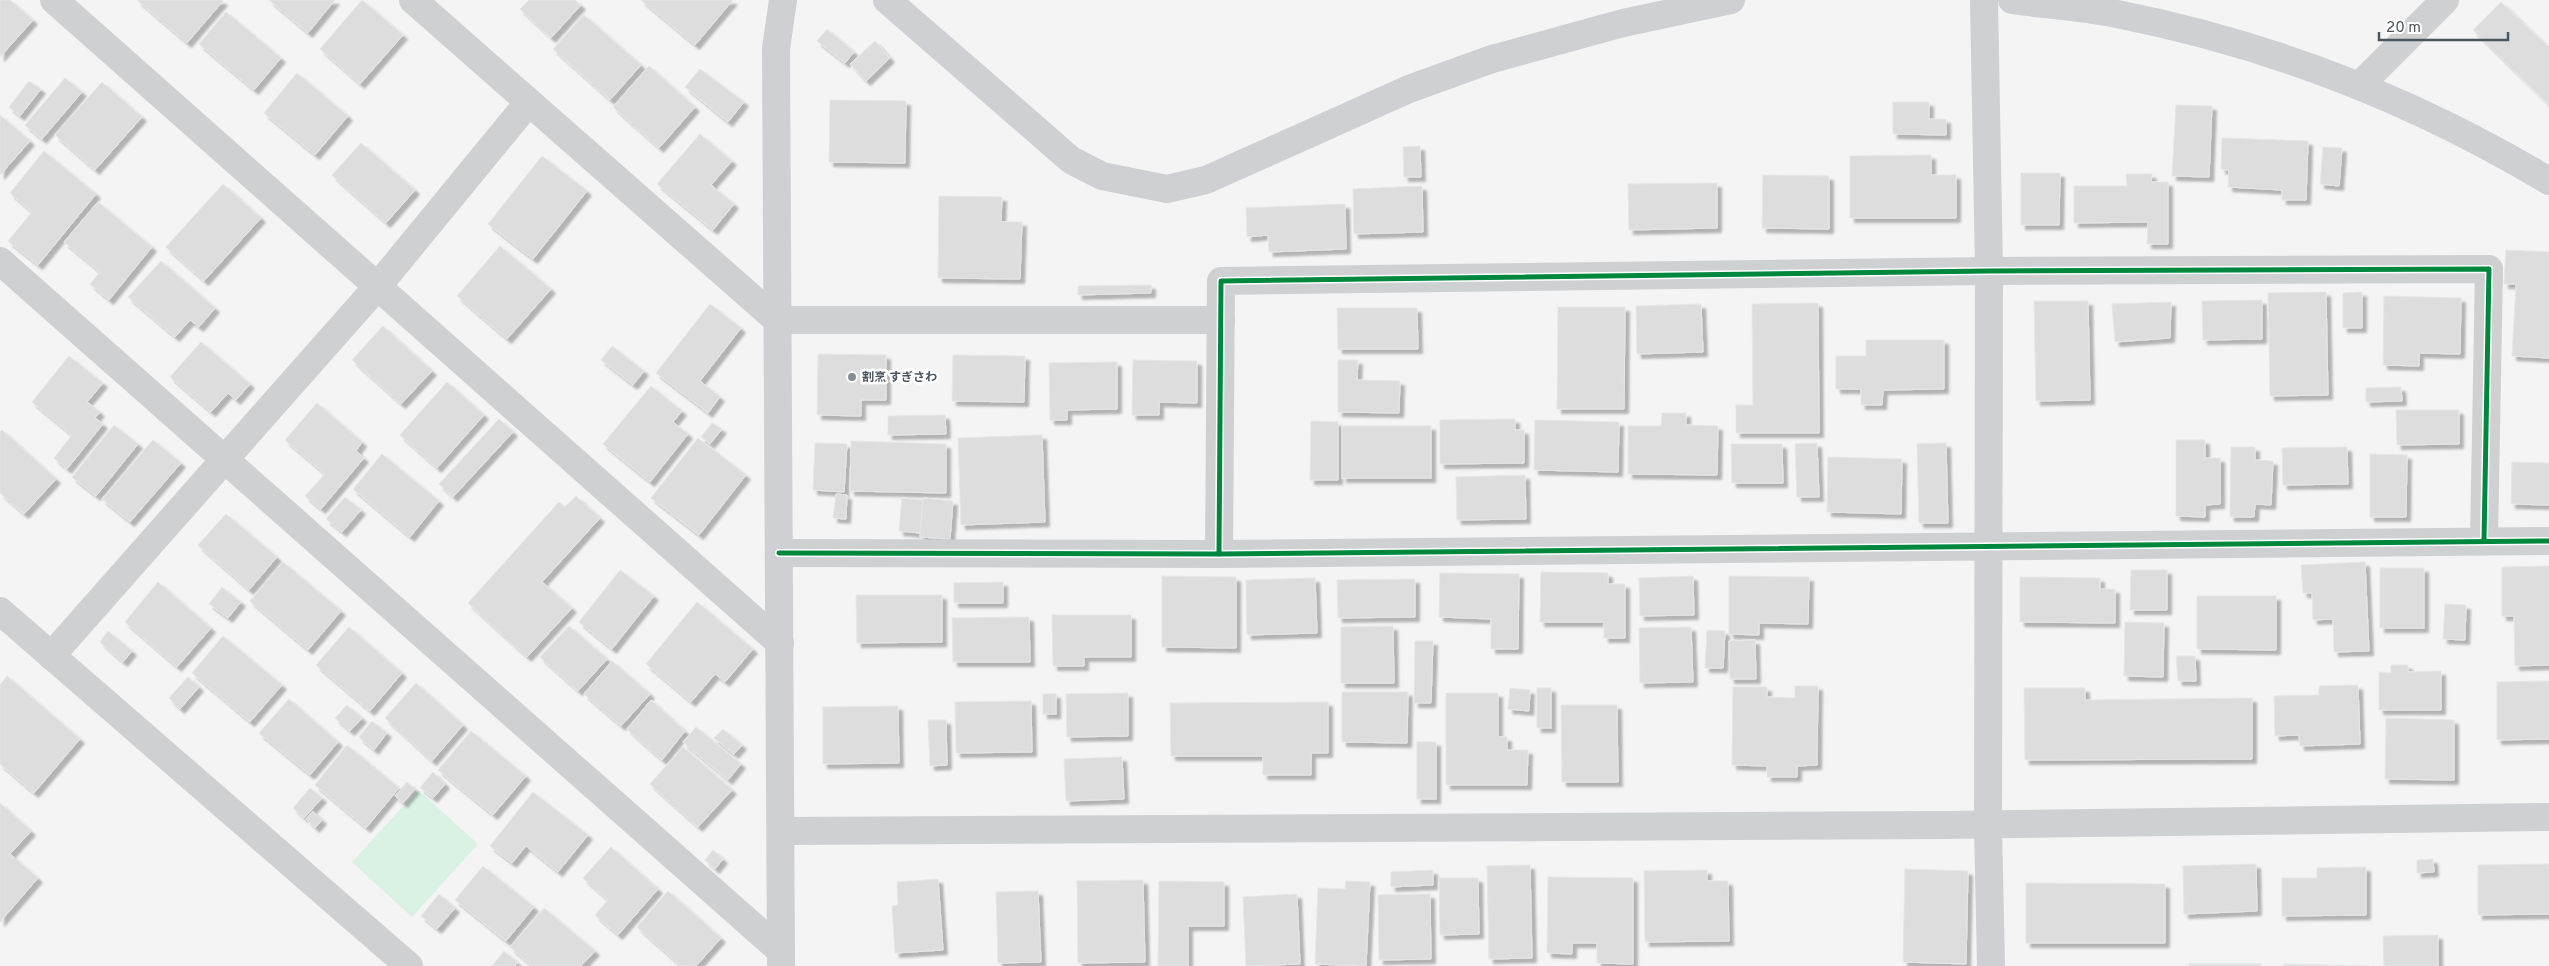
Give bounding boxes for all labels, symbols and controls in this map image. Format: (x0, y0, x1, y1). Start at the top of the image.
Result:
scale bar (2379, 10, 2508, 42)
text: 20 m (2386, 19, 2421, 38)
place label: 割烹 すぎさわ (862, 370, 937, 386)
marker: 割烹 すぎさわ (846, 371, 858, 383)

